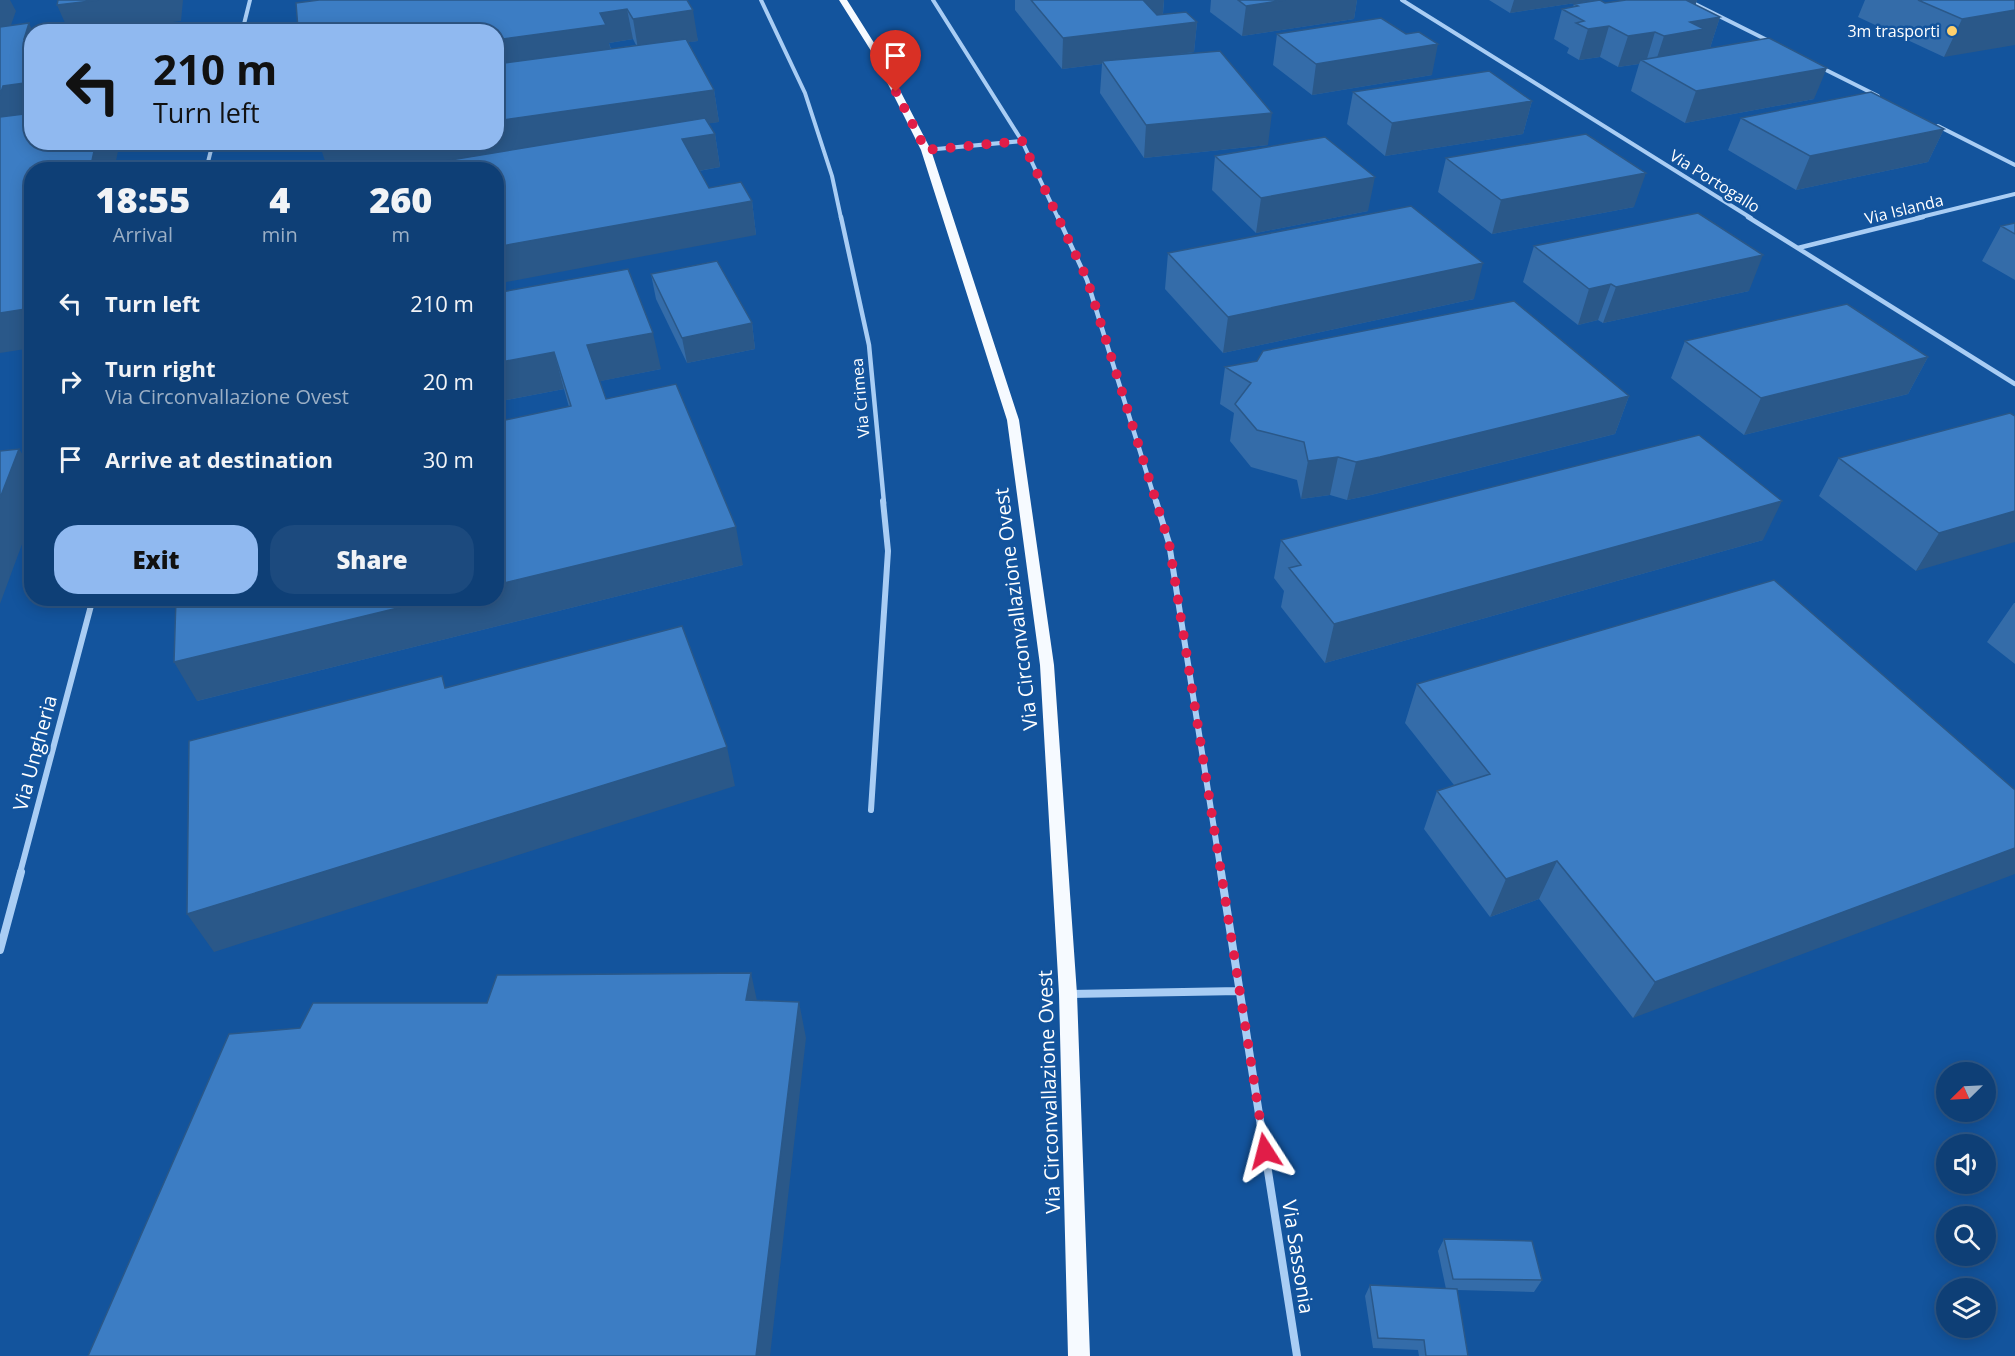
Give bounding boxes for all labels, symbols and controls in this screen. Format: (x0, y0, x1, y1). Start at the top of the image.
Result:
place label: 3m trasporti (1847, 20, 1940, 42)
marker: 3m trasporti (1945, 24, 1959, 38)
pin (870, 30, 921, 92)
icon: arrive (879, 39, 912, 72)
text: 210 m (153, 40, 277, 97)
icon: left (54, 48, 132, 126)
text: Turn left (153, 94, 260, 131)
street label: Via Portogallo (1665, 144, 1765, 218)
text: 18:55 (96, 175, 190, 224)
text: 4 (269, 175, 290, 224)
text: 260 (369, 175, 432, 224)
street label: Via Islanda (1862, 189, 1946, 229)
text: Arrival (113, 221, 173, 248)
text: min (262, 221, 298, 248)
text: m (392, 221, 410, 248)
icon: left (54, 287, 87, 320)
text: Turn left (105, 288, 200, 318)
text: 210 m (410, 288, 474, 318)
text: Turn right (105, 353, 216, 383)
street label: Via Crimea (846, 357, 874, 439)
icon: right (54, 365, 87, 398)
text: 20 m (423, 366, 474, 396)
text: Via Circonvallazione Ovest (105, 383, 349, 410)
icon: arrive (54, 443, 87, 476)
text: Arrive at destination (105, 444, 333, 474)
text: 30 m (423, 444, 474, 474)
street label: Via Circonvallazione Ovest (987, 486, 1044, 732)
button: Exit (54, 525, 258, 594)
button: Share (270, 525, 474, 594)
street label: Via Ungheria (6, 692, 63, 814)
street label: Via Circonvallazione Ovest (1031, 970, 1066, 1214)
north arrow (1936, 1062, 1996, 1122)
map controls (1936, 1062, 1996, 1338)
position arrow (1233, 1119, 1297, 1183)
button: sound (1936, 1134, 1996, 1194)
street label: Via Sassonia (1276, 1198, 1321, 1316)
button: search (1936, 1206, 1996, 1266)
button: layers (1936, 1278, 1996, 1338)

